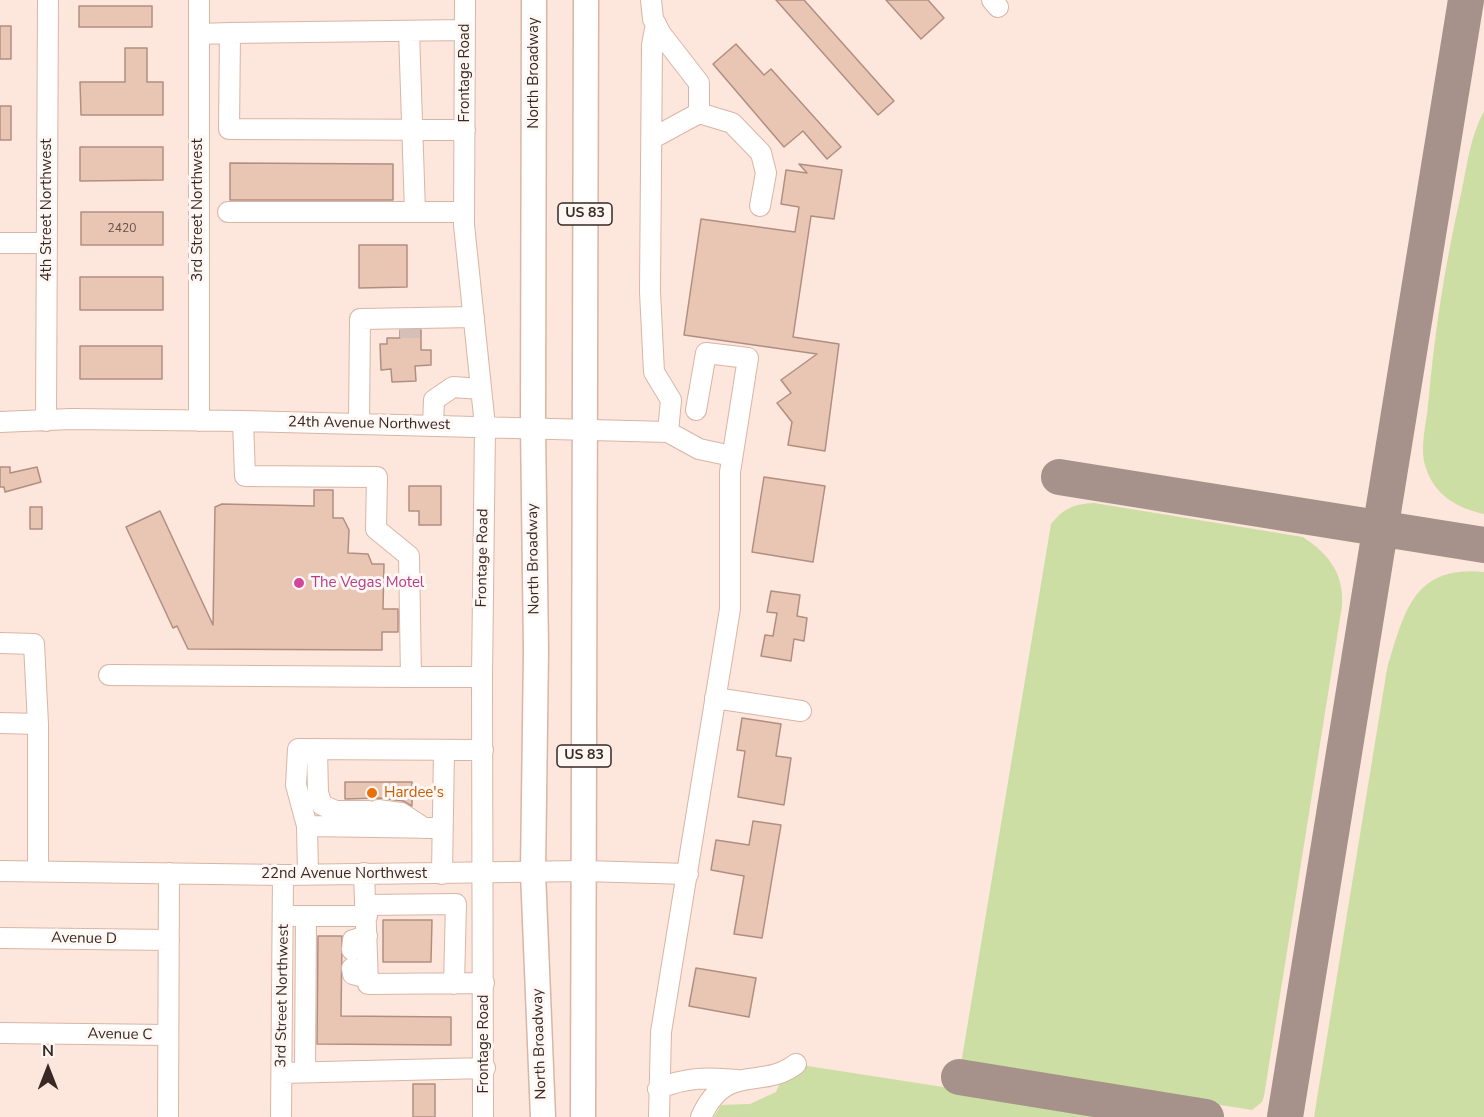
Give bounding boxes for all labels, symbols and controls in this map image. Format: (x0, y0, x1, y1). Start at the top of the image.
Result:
street label: North Broadway (525, 17, 543, 129)
street label: Frontage Road (456, 24, 474, 122)
street label: 4th Street Northwest (38, 138, 56, 282)
street label: 3rd Street Northwest (189, 138, 207, 282)
road number: US 83 (558, 203, 612, 225)
house number: 2420 (108, 222, 136, 236)
street label: 24th Avenue Northwest (288, 414, 450, 434)
street label: North Broadway (524, 503, 544, 615)
street label: Frontage Road (473, 508, 493, 608)
place label: The Vegas Motel (311, 574, 424, 592)
marker: The Vegas Motel (292, 576, 306, 590)
road number: US 83 (557, 745, 611, 767)
place label: Hardee's (384, 784, 444, 802)
marker: Hardee's (365, 786, 379, 800)
street label: 22nd Avenue Northwest (261, 865, 427, 883)
street label: 3rd Street Northwest (273, 924, 293, 1068)
street label: Avenue D (51, 929, 117, 949)
street label: North Broadway (529, 988, 551, 1100)
street label: Frontage Road (475, 995, 493, 1093)
street label: Avenue C (87, 1025, 153, 1045)
north arrow (18, 1039, 78, 1099)
text: N (42, 1040, 54, 1062)

